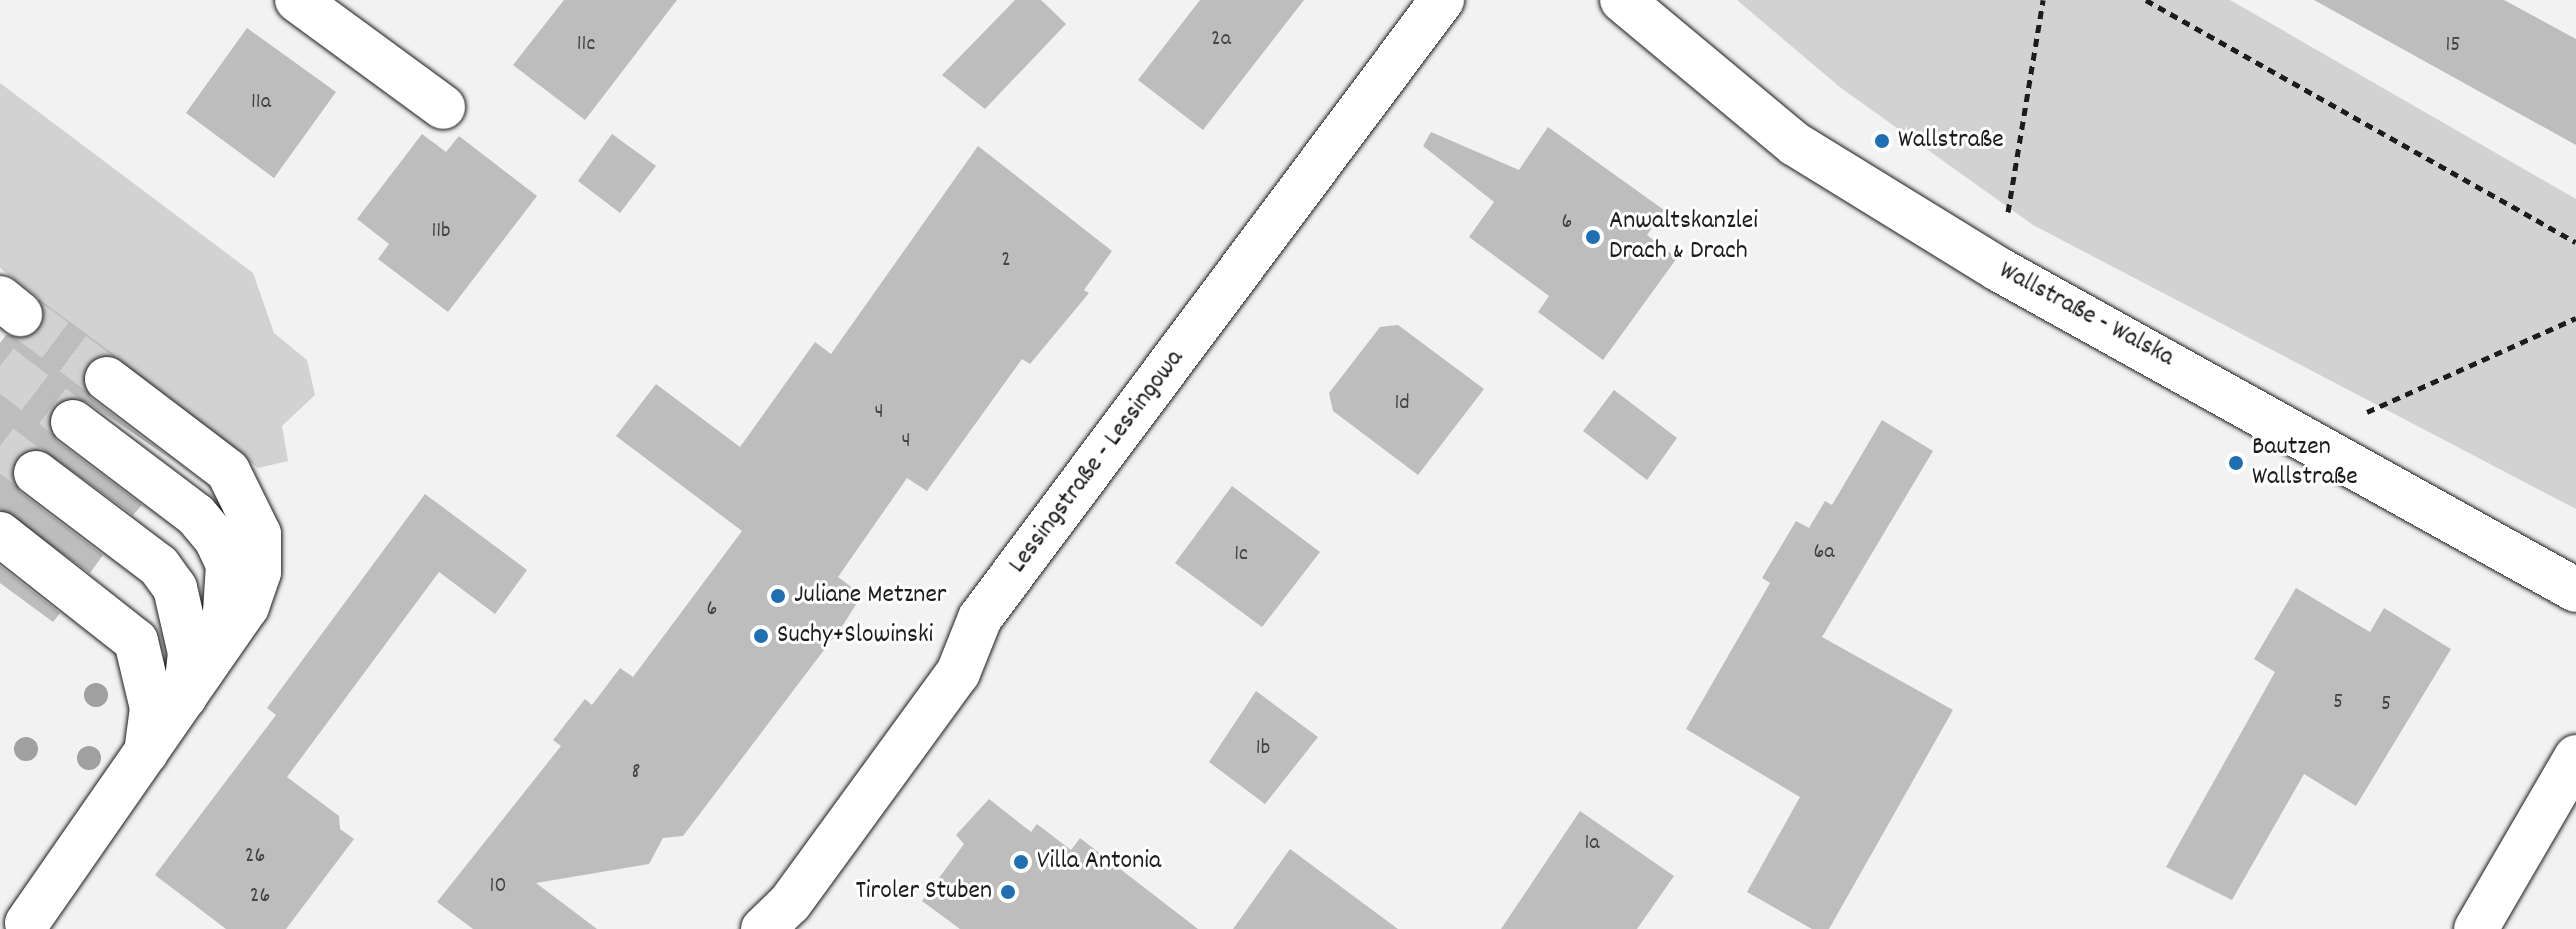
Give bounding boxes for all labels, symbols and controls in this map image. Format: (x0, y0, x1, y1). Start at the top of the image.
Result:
house number: 2a (1211, 27, 1231, 53)
house number: 11c (577, 32, 595, 58)
house number: 15 (2445, 33, 2461, 59)
house number: 11a (251, 90, 271, 116)
place label: Wallstraße (1898, 125, 2004, 157)
marker: Wallstraße (1873, 132, 1891, 150)
place label: Anwaltskanzlei Drach & Drach (1609, 206, 1758, 268)
house number: 6 (1562, 210, 1572, 236)
house number: 11b (431, 219, 451, 245)
marker: Anwaltskanzlei Drach & Drach (1584, 228, 1602, 246)
house number: 2 (1001, 248, 1011, 274)
street label: Wallstraße - Walska (1993, 256, 2179, 374)
street label: Lessingstraße - Lessingowa (1003, 344, 1191, 580)
house number: 1d (1394, 391, 1410, 417)
house number: 4 (874, 400, 884, 426)
house number: 4 (901, 429, 911, 455)
place label: Bautzen Wallstraße (2252, 432, 2358, 494)
marker: Bautzen Wallstraße (2227, 454, 2245, 472)
house number: 6a (1813, 540, 1835, 566)
house number: 1c (1234, 542, 1248, 568)
place label: Juliane Metzner (794, 580, 946, 612)
marker: Juliane Metzner (769, 587, 787, 605)
house number: 6 (707, 597, 717, 623)
place label: Suchy+Slowinski (777, 620, 933, 652)
marker: Suchy+Slowinski (752, 627, 770, 645)
house number: 5 (2333, 690, 2343, 716)
house number: 5 (2381, 692, 2391, 718)
house number: 1b (1256, 736, 1270, 762)
house number: 8 (632, 760, 640, 786)
house number: 1a (1584, 831, 1600, 857)
house number: 26 (245, 844, 265, 870)
place label: Villa Antonia (1037, 846, 1161, 878)
marker: Villa Antonia (1012, 853, 1030, 871)
house number: 10 (490, 874, 506, 900)
place label: Tiroler Stuben (855, 876, 992, 908)
marker: Tiroler Stuben (999, 883, 1017, 901)
house number: 26 (250, 884, 270, 910)

